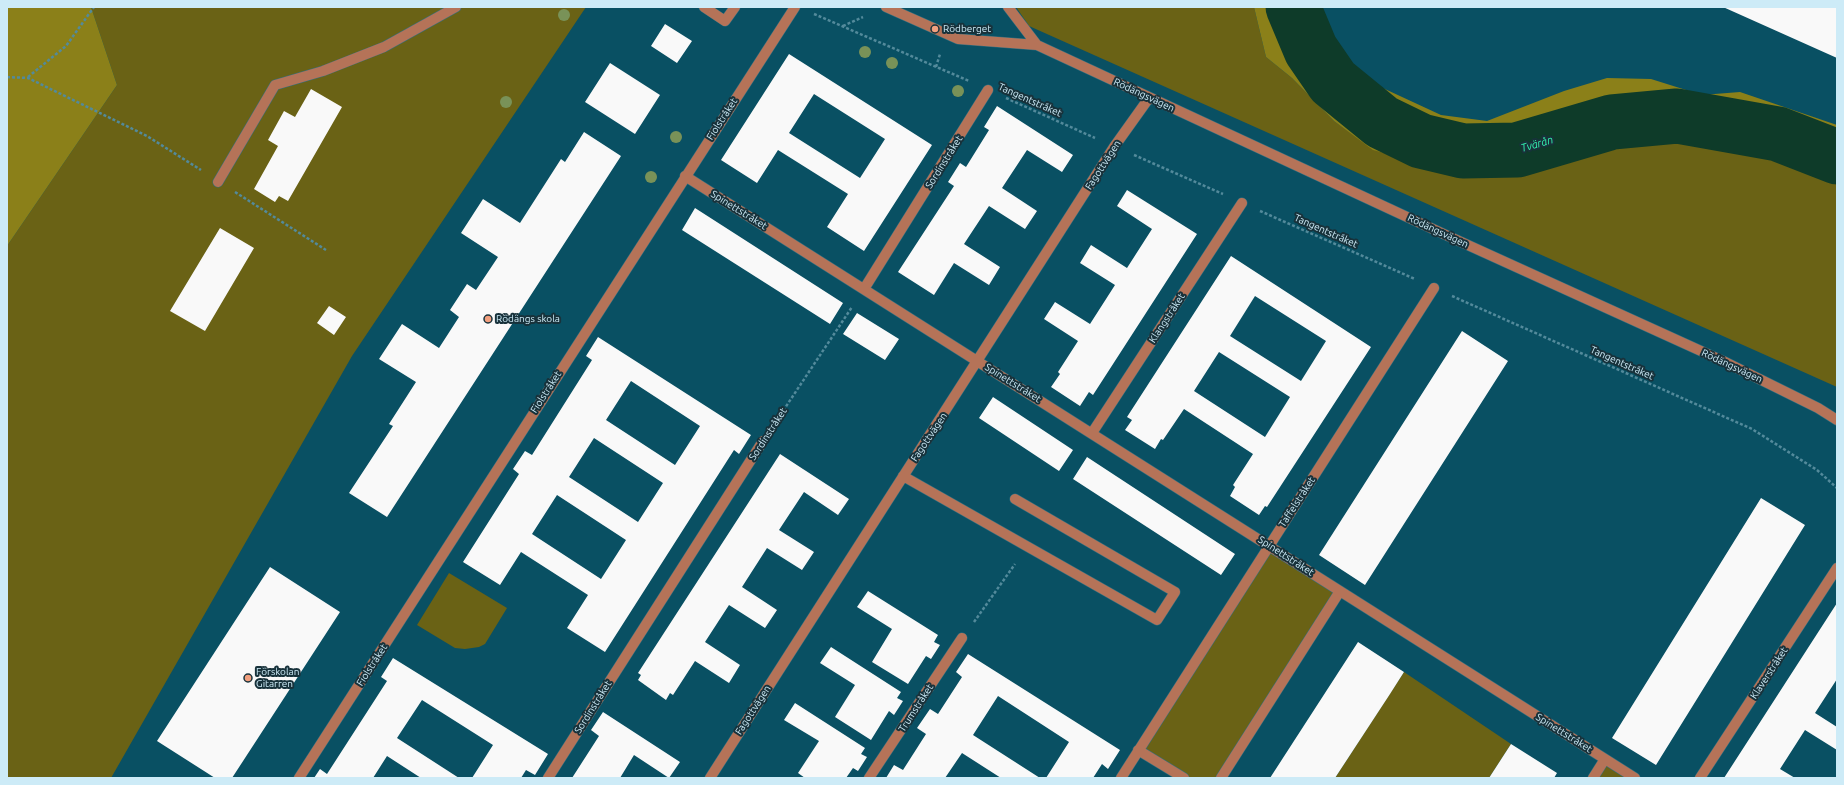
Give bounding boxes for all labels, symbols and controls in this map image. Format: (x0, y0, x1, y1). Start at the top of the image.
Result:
place label: Rödberget (943, 23, 991, 35)
marker: Rödberget (930, 24, 940, 34)
street label: Rödängsvägen (1112, 76, 1176, 114)
street label: Tangentstråket (996, 81, 1064, 119)
street label: Fiolstråket (704, 96, 740, 142)
street label: Sordinstråket (923, 133, 965, 191)
water label: Tvärån (1519, 133, 1555, 155)
street label: Fagottvägen (1083, 138, 1123, 192)
street label: Spinettstråket (709, 188, 769, 232)
street label: Tangentstråket (1292, 212, 1360, 250)
street label: Rödängsvägen (1406, 212, 1470, 250)
street label: Klangstråket (1146, 291, 1188, 345)
place label: Rödängs skola (496, 313, 560, 325)
marker: Rödängs skola (483, 314, 493, 324)
street label: Tangentstråket (1588, 344, 1656, 382)
street label: Rödängsvägen (1700, 347, 1764, 385)
street label: Spinettstråket (983, 361, 1043, 405)
street label: Fiolstråket (528, 369, 564, 415)
street label: Sordinstråket (747, 405, 789, 463)
street label: Fagottvägen (908, 410, 950, 464)
street label: Taffelstråket (1276, 475, 1318, 529)
street label: Spinettstråket (1256, 534, 1316, 578)
street label: Fiolstråket (354, 642, 390, 688)
street label: Klaverstråket (1748, 645, 1790, 701)
place label: Förskolan Gitarren (256, 666, 299, 690)
marker: Förskolan Gitarren (243, 673, 253, 683)
street label: Sordinstråket (572, 678, 614, 736)
street label: Trumstråket (896, 682, 936, 734)
street label: Fagottvägen (733, 683, 773, 737)
street label: Spinettstråket (1534, 711, 1594, 755)

